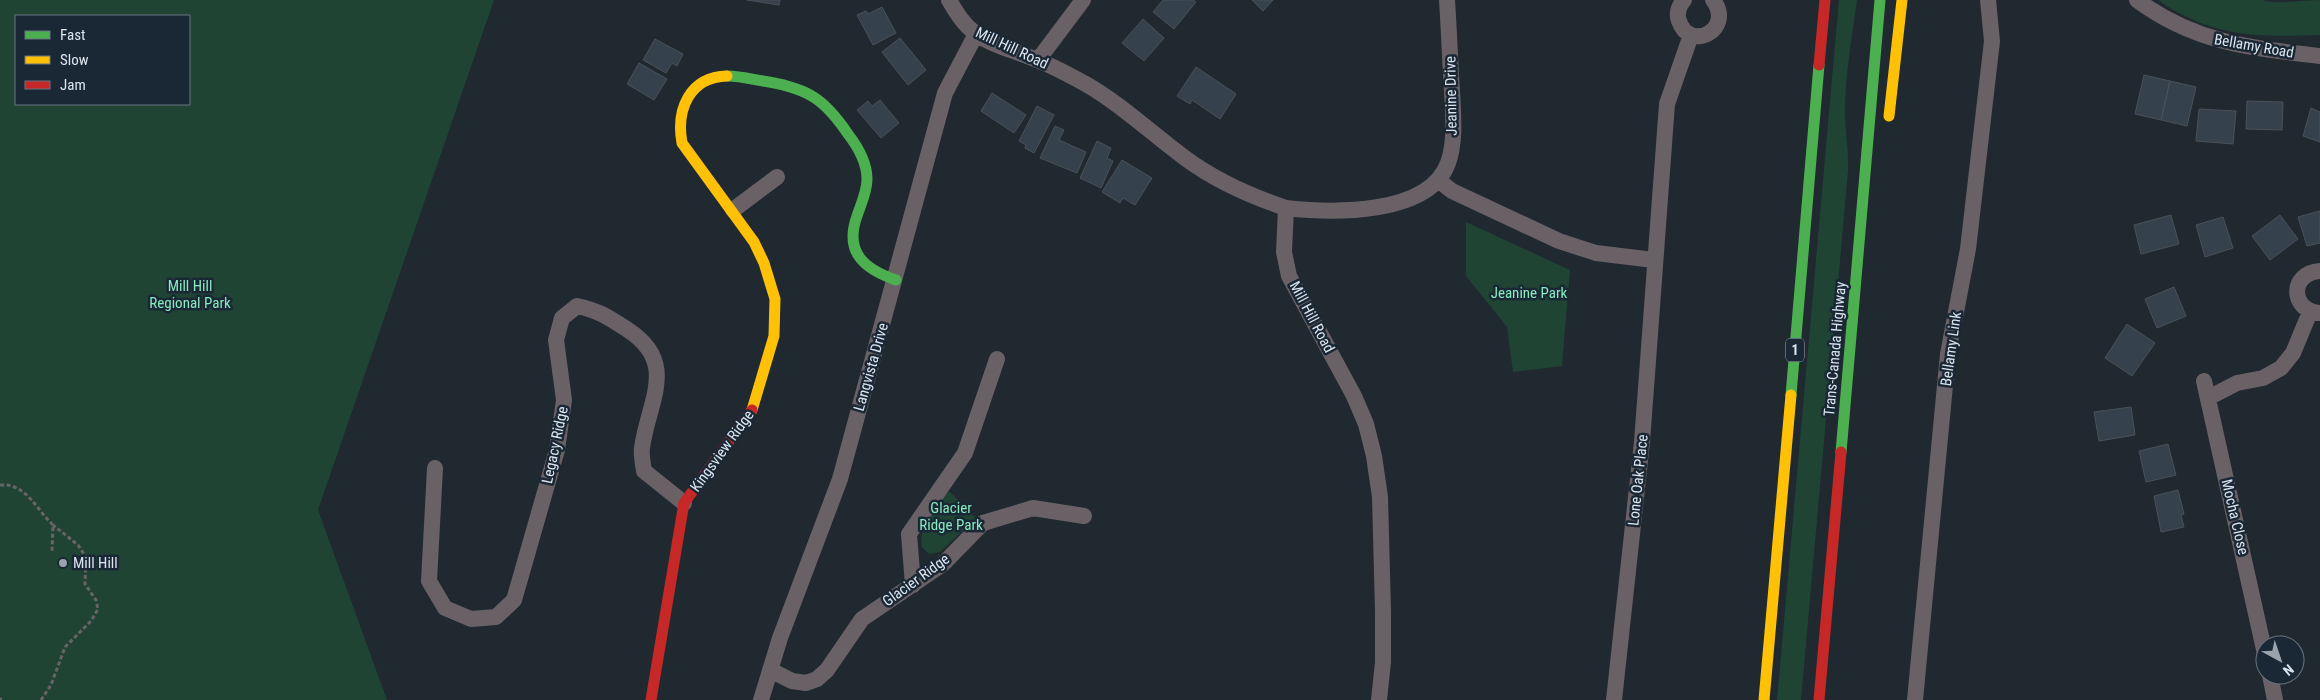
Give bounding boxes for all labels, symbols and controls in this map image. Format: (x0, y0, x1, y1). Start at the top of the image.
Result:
legend (15, 15, 190, 105)
street label: Mill Hill Road (973, 23, 1051, 73)
text: Fast (60, 26, 85, 44)
street label: Bellamy Road (2213, 30, 2295, 62)
text: Slow (60, 51, 89, 69)
street label: Jeanine Drive (1441, 56, 1461, 136)
text: Jam (60, 76, 86, 94)
park label: Mill Hill Regional Park (149, 277, 231, 312)
street label: Mill Hill Road (1286, 278, 1338, 356)
street label: Trans-Canada Highway (1820, 281, 1850, 417)
park label: Jeanine Park (1491, 284, 1568, 302)
street label: Bellamy Link (1937, 310, 1965, 387)
street label: Langvista Drive (850, 321, 892, 413)
road number: 1 (1786, 338, 1804, 362)
street label: Legacy Ridge (538, 405, 572, 485)
street label: Kingsview Ridge (686, 407, 758, 495)
street label: Lone Oak Place (1624, 433, 1652, 527)
street label: Mocha Close (2218, 477, 2252, 557)
park label: Glacier Ridge Park (919, 499, 983, 534)
street label: Glacier Ridge (879, 550, 953, 610)
place label: Mill Hill (73, 554, 118, 572)
marker: Mill Hill (57, 557, 69, 569)
north arrow (2255, 635, 2305, 685)
text: N (2280, 661, 2297, 679)

